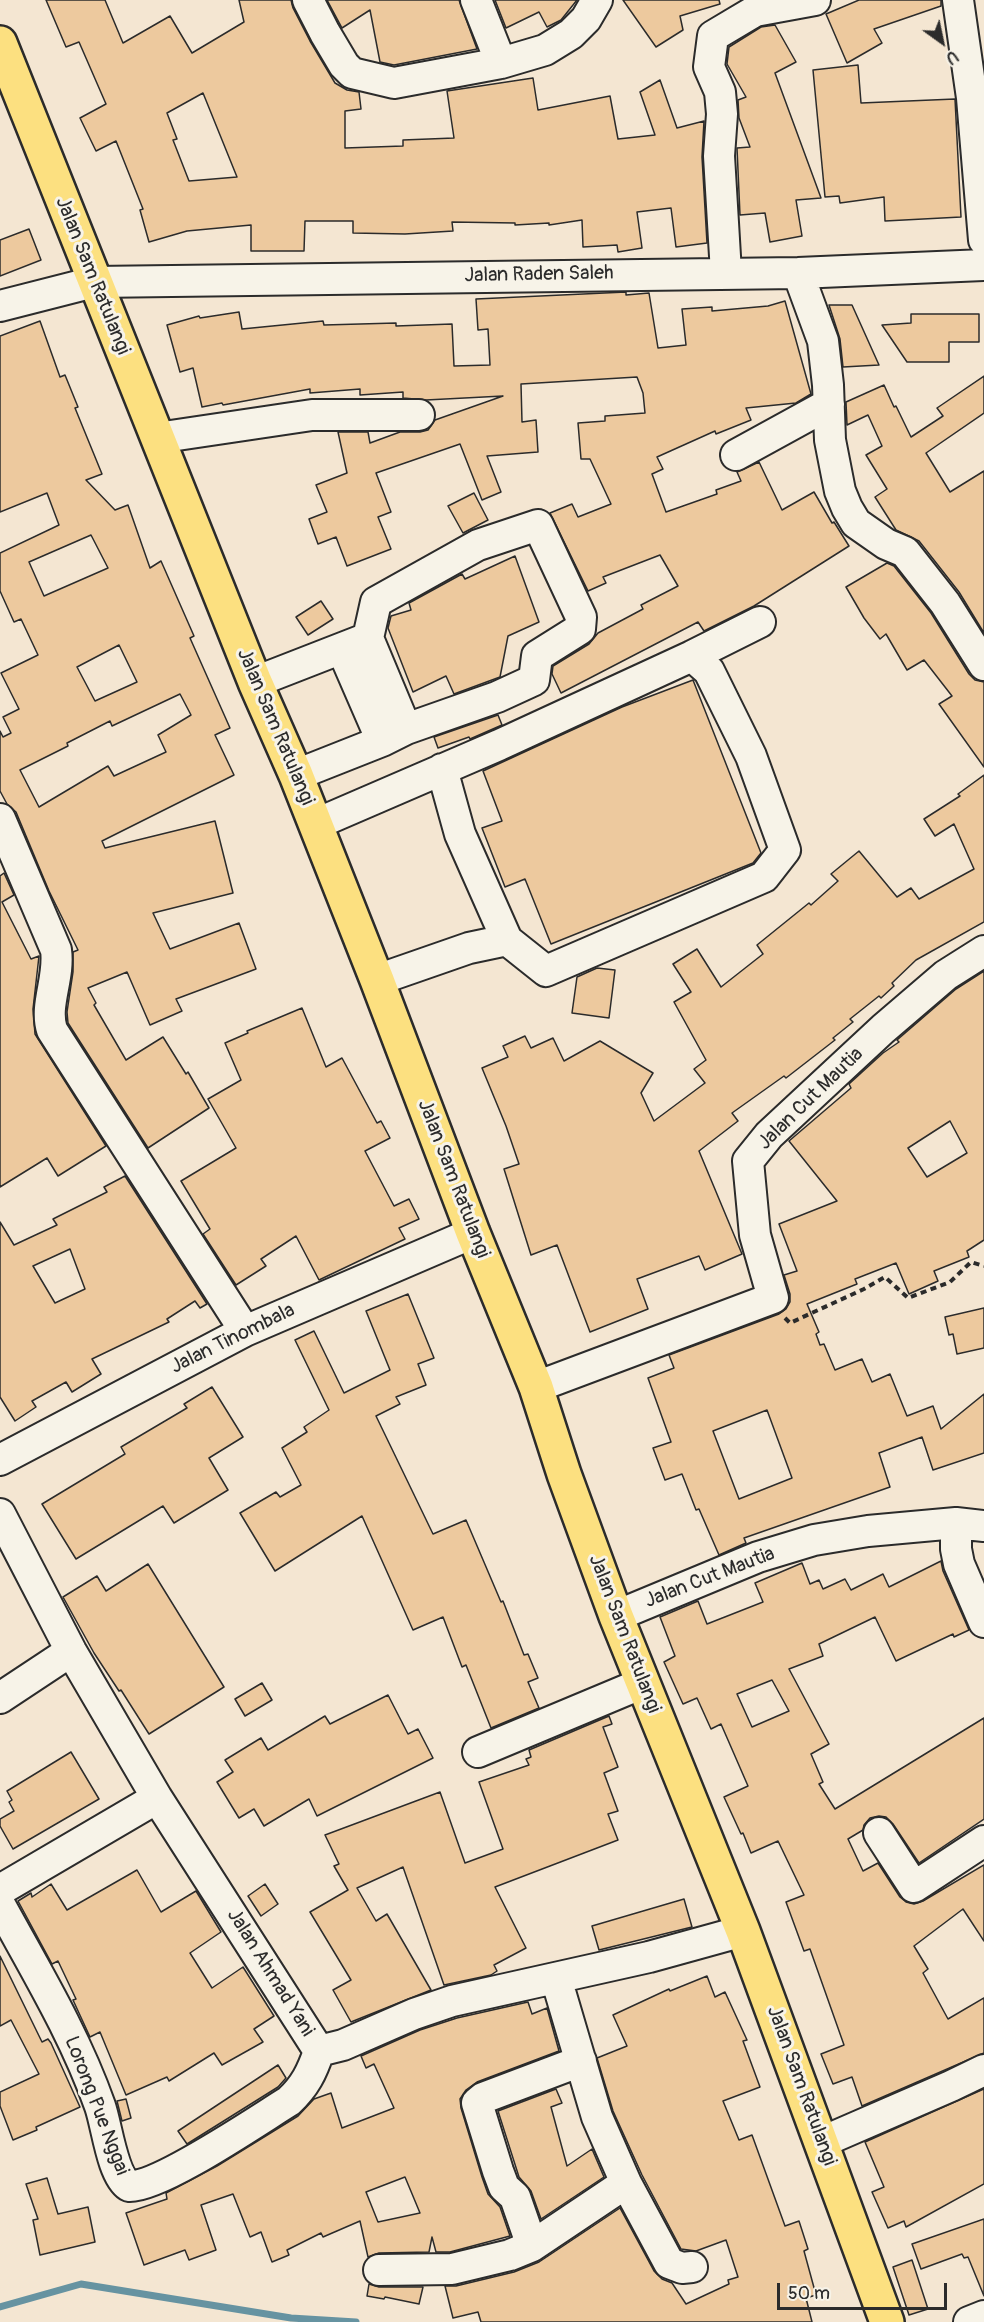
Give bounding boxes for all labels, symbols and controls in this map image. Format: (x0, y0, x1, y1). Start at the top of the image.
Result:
north arrow (912, 12, 972, 72)
text: U (942, 46, 962, 68)
street label: Jalan Sam Ratulangi (49, 194, 135, 358)
street label: Jalan Raden Saleh (464, 262, 614, 288)
street label: Jalan Sam Ratulangi (231, 645, 319, 809)
street label: Jalan Cut Mautia (753, 1043, 869, 1155)
street label: Jalan Sam Ratulangi (412, 1096, 494, 1262)
street label: Jalan Tinombala (167, 1299, 299, 1379)
street label: Jalan Cut Mautia (642, 1542, 778, 1614)
street label: Jalan Sam Ratulangi (583, 1551, 665, 1717)
street label: Jalan Ahmad Yani (221, 1905, 319, 2041)
street label: Jalan Sam Ratulangi (761, 2003, 841, 2169)
street label: Lorong Pue Nggai (58, 2033, 134, 2179)
scale bar (780, 2271, 950, 2309)
text: 50 m (788, 2282, 830, 2305)

